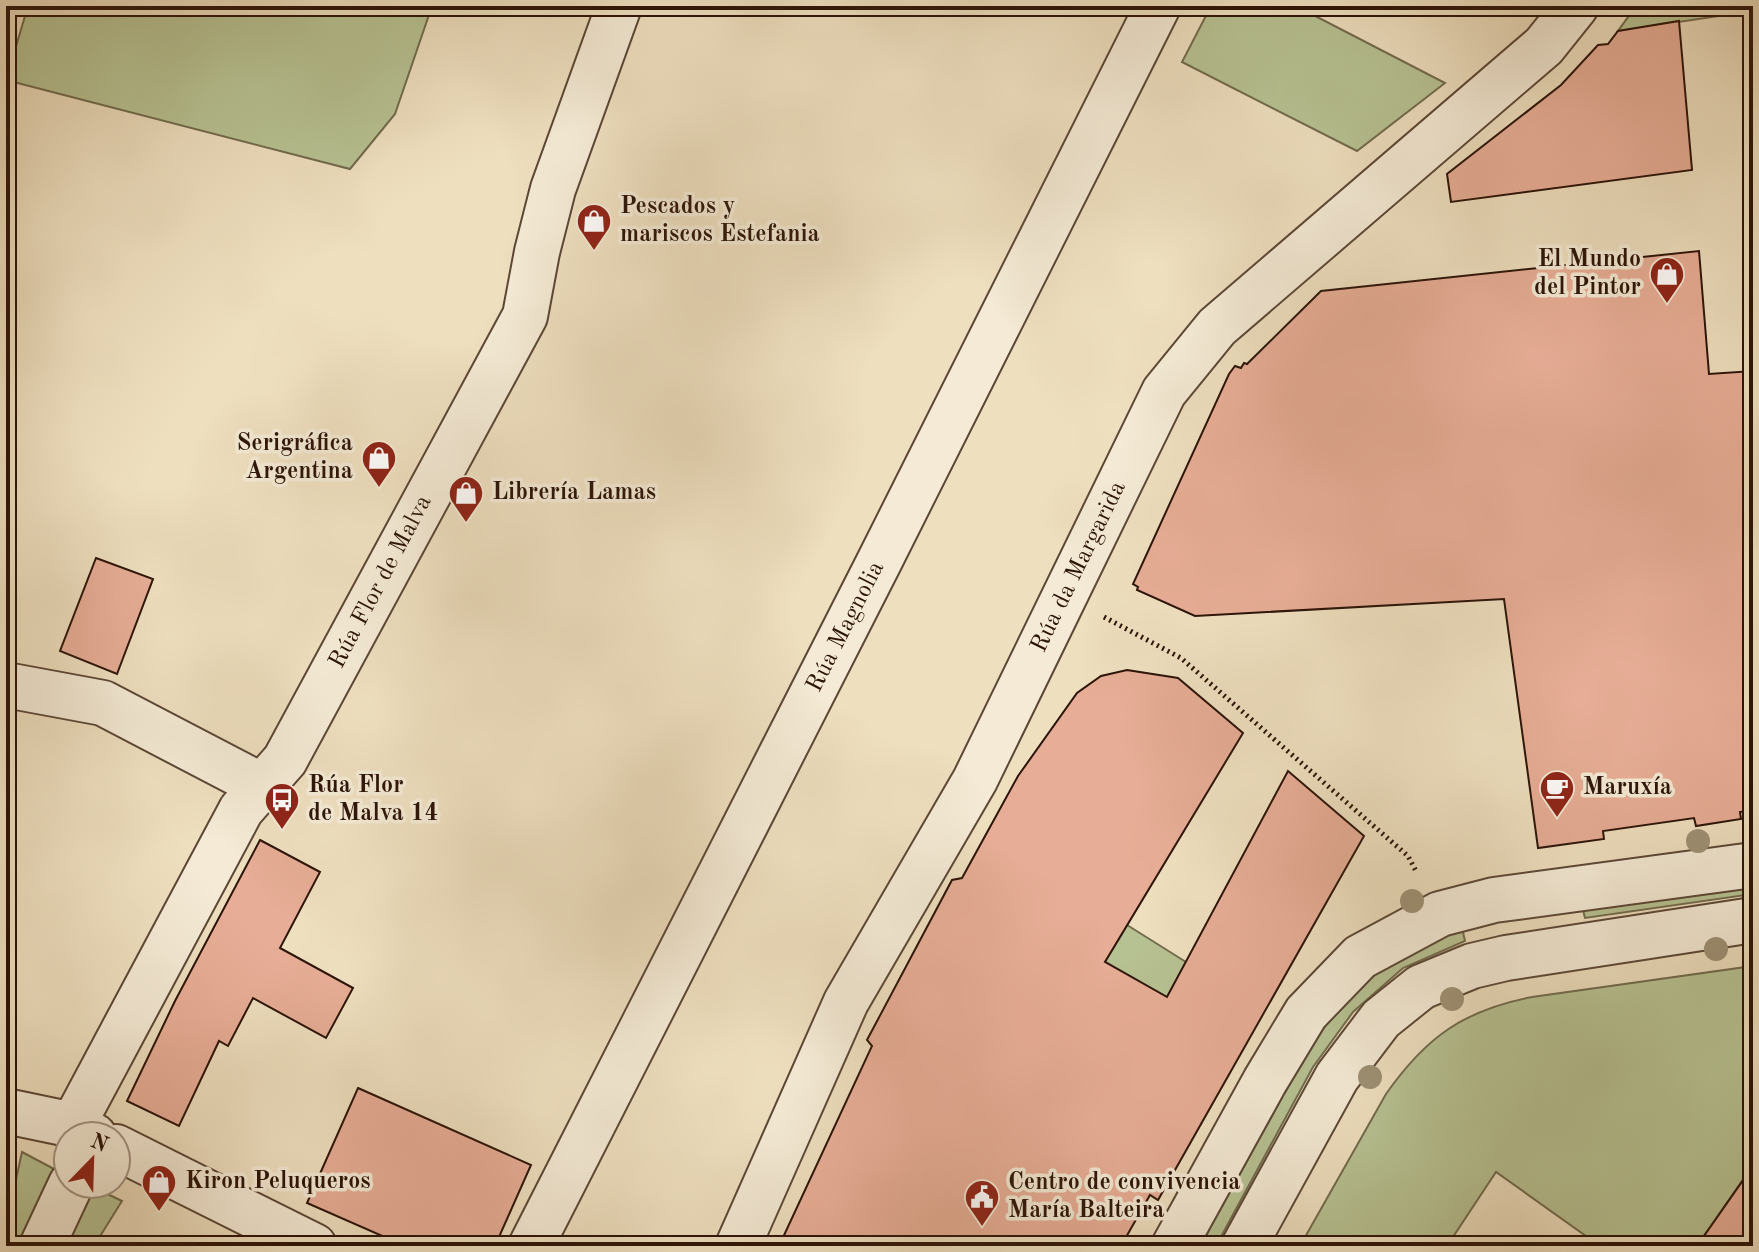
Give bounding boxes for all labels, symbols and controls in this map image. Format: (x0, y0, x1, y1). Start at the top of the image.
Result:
place label: Pescados y mariscos Estefania (620, 195, 820, 247)
shop icon: Pescados y mariscos Estefania (575, 202, 613, 252)
place label: El Mundo del Pintor (1534, 248, 1641, 300)
shop icon: El Mundo del Pintor (1648, 255, 1686, 305)
place label: Serigráfica Argentina (236, 432, 353, 484)
shop icon: Serigráfica Argentina (360, 439, 398, 489)
shop icon: Librería Lamas (447, 474, 485, 524)
street label: Rúa da Margarida (1027, 478, 1131, 656)
place label: Librería Lamas (492, 481, 656, 505)
street label: Rúa Flor de Malva (325, 491, 437, 673)
street label: Rúa Magnolia (803, 558, 889, 696)
cafe icon: Maruxía (1538, 769, 1576, 819)
place label: Rúa Flor de Malva 14 (308, 774, 438, 826)
place label: Maruxía (1583, 776, 1672, 800)
bus stop icon: Rúa Flor de Malva 14 (263, 781, 301, 831)
north arrow (52, 1120, 132, 1200)
text: N (87, 1130, 111, 1157)
shop icon: Kiron Peluqueros (140, 1163, 178, 1213)
place label: Kiron Peluqueros (185, 1170, 371, 1194)
place label: Centro de convivencia María Balteira (1008, 1171, 1241, 1223)
public building icon: Centro de convivencia María Balteira (963, 1178, 1001, 1228)

